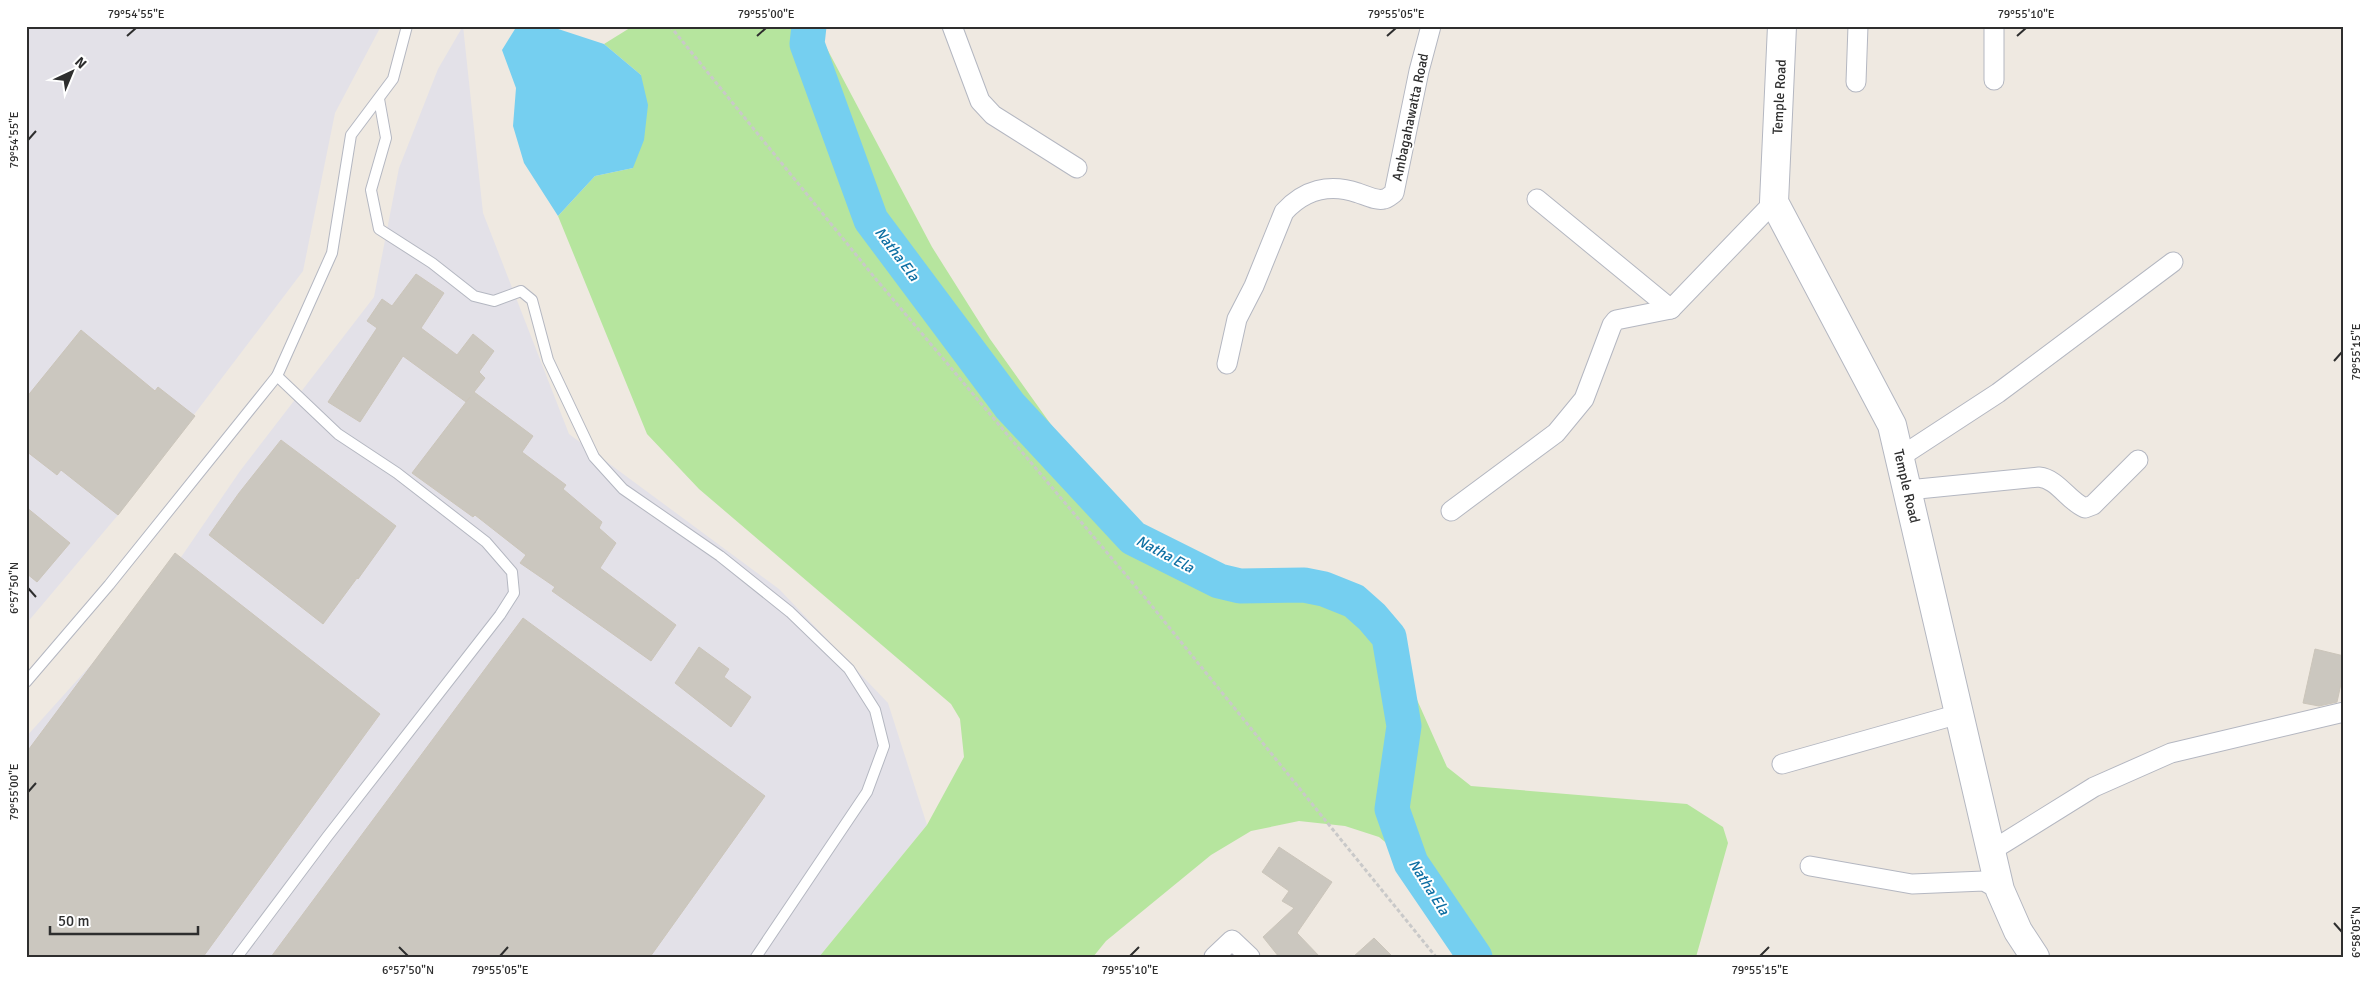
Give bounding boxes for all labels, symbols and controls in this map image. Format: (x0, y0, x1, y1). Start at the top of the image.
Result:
text: 79°54'55"E (107, 7, 165, 22)
text: 79°55'00"E (737, 7, 795, 22)
text: 79°55'05"E (1367, 7, 1425, 22)
text: 79°55'10"E (1997, 7, 2055, 22)
north arrow (48, 48, 98, 98)
street label: Ambagahawatta Road (1389, 52, 1432, 182)
text: N (71, 54, 90, 73)
street label: Temple Road (1769, 59, 1790, 135)
text: 79°54'55"E (7, 111, 22, 169)
water label: Natha Ela (871, 224, 923, 285)
text: 79°55'15"E (2349, 323, 2364, 381)
street label: Temple Road (1890, 448, 1923, 525)
water label: Natha Ela (1133, 531, 1197, 577)
text: 6°57'50"N (7, 562, 22, 614)
text: 79°55'00"E (7, 763, 22, 821)
water label: Natha Ela (1405, 856, 1453, 919)
scale bar (50, 903, 198, 935)
text: 6°58'05"N (2349, 906, 2364, 958)
text: 50 m (58, 912, 89, 930)
text: 6°57'50"N (382, 963, 434, 978)
text: 79°55'05"E (471, 963, 529, 978)
text: 79°55'10"E (1101, 963, 1159, 978)
text: 79°55'15"E (1731, 963, 1789, 978)

